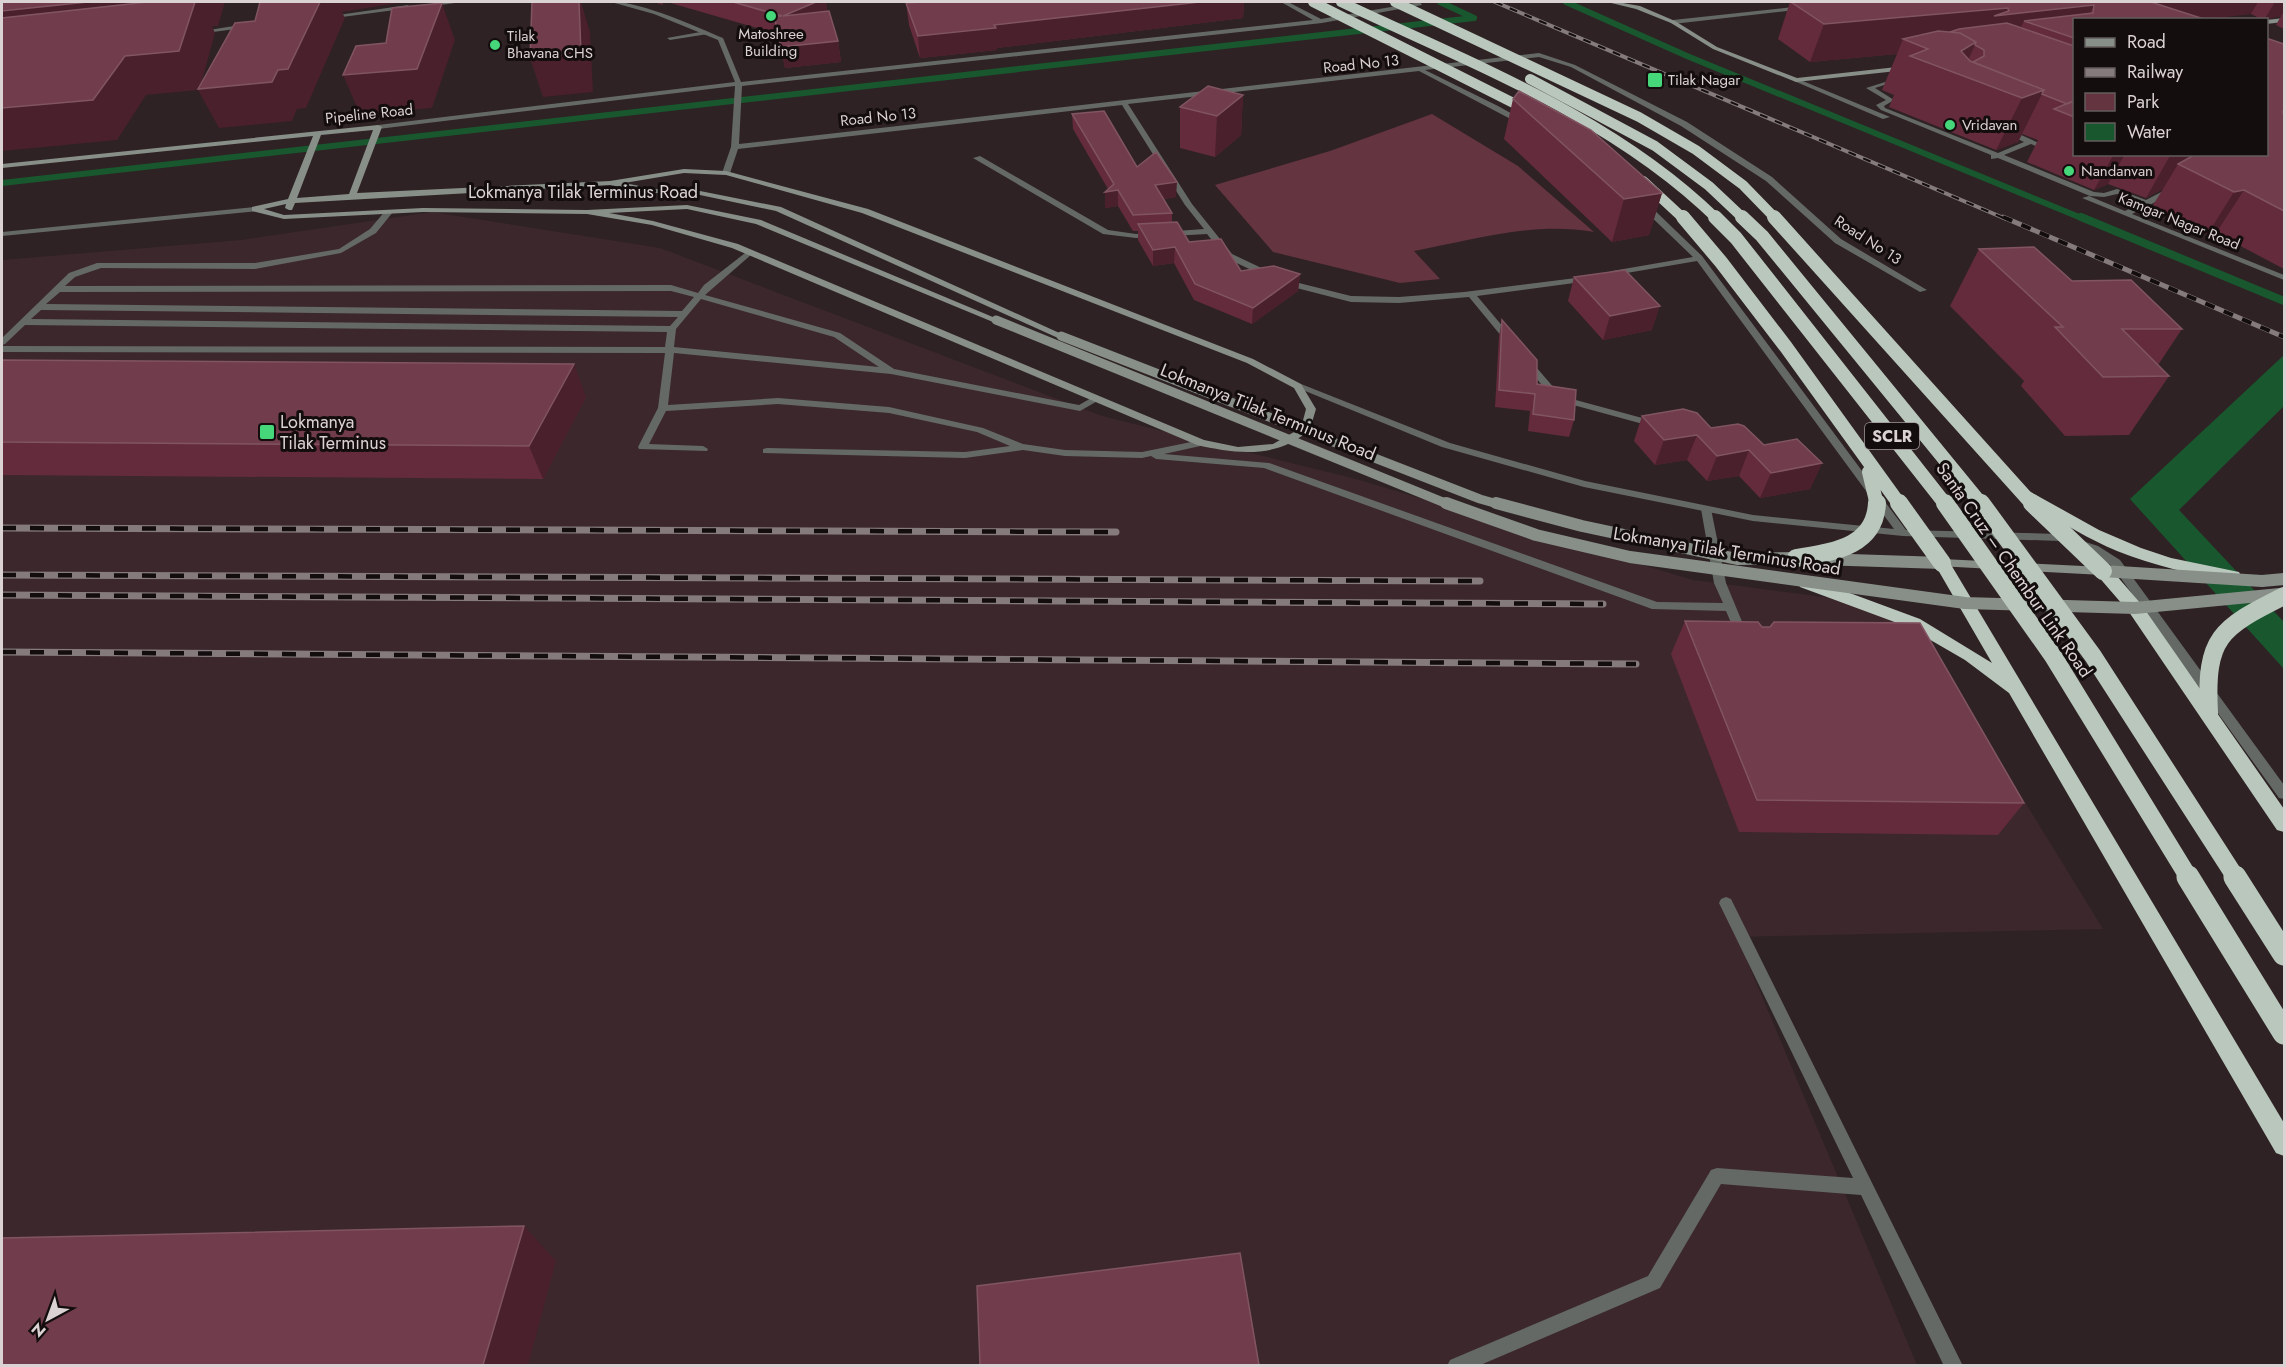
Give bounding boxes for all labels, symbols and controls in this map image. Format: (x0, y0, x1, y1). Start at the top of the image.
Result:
marker: Matoshree Building (764, 9, 778, 23)
legend (2073, 18, 2268, 156)
place label: Matoshree Building (738, 23, 804, 62)
place label: Tilak Bhavana CHS (507, 25, 593, 64)
text: Road (2127, 29, 2166, 55)
marker: Tilak Bhavana CHS (488, 38, 502, 52)
street label: Road No 13 (1322, 49, 1400, 79)
text: Railway (2127, 59, 2183, 85)
place label: Tilak Nagar (1668, 69, 1741, 91)
marker: Tilak Nagar (1646, 71, 1664, 89)
text: Park (2127, 89, 2159, 115)
street label: Pipeline Road (324, 98, 414, 130)
street label: Road No 13 (839, 102, 917, 132)
place label: Vridavan (1962, 114, 2017, 136)
marker: Vridavan (1943, 118, 1957, 132)
text: Water (2127, 119, 2172, 145)
place label: Nandanvan (2081, 160, 2153, 182)
marker: Nandanvan (2062, 164, 2076, 178)
street label: Lokmanya Tilak Terminus Road (468, 179, 698, 205)
street label: Kamgar Nagar Road (2115, 187, 2243, 255)
street label: Road No 13 (1830, 210, 1906, 270)
street label: Lokmanya Tilak Terminus Road (1156, 357, 1380, 467)
place label: Lokmanya Tilak Terminus (280, 409, 386, 456)
marker: Lokmanya Tilak Terminus (258, 423, 276, 441)
road number: SCLR (1865, 423, 1919, 449)
street label: Santa Cruz – Chembur Link Road (1930, 457, 2098, 683)
street label: Lokmanya Tilak Terminus Road (1611, 520, 1843, 582)
north arrow (18, 1289, 78, 1349)
text: N (26, 1317, 51, 1343)

